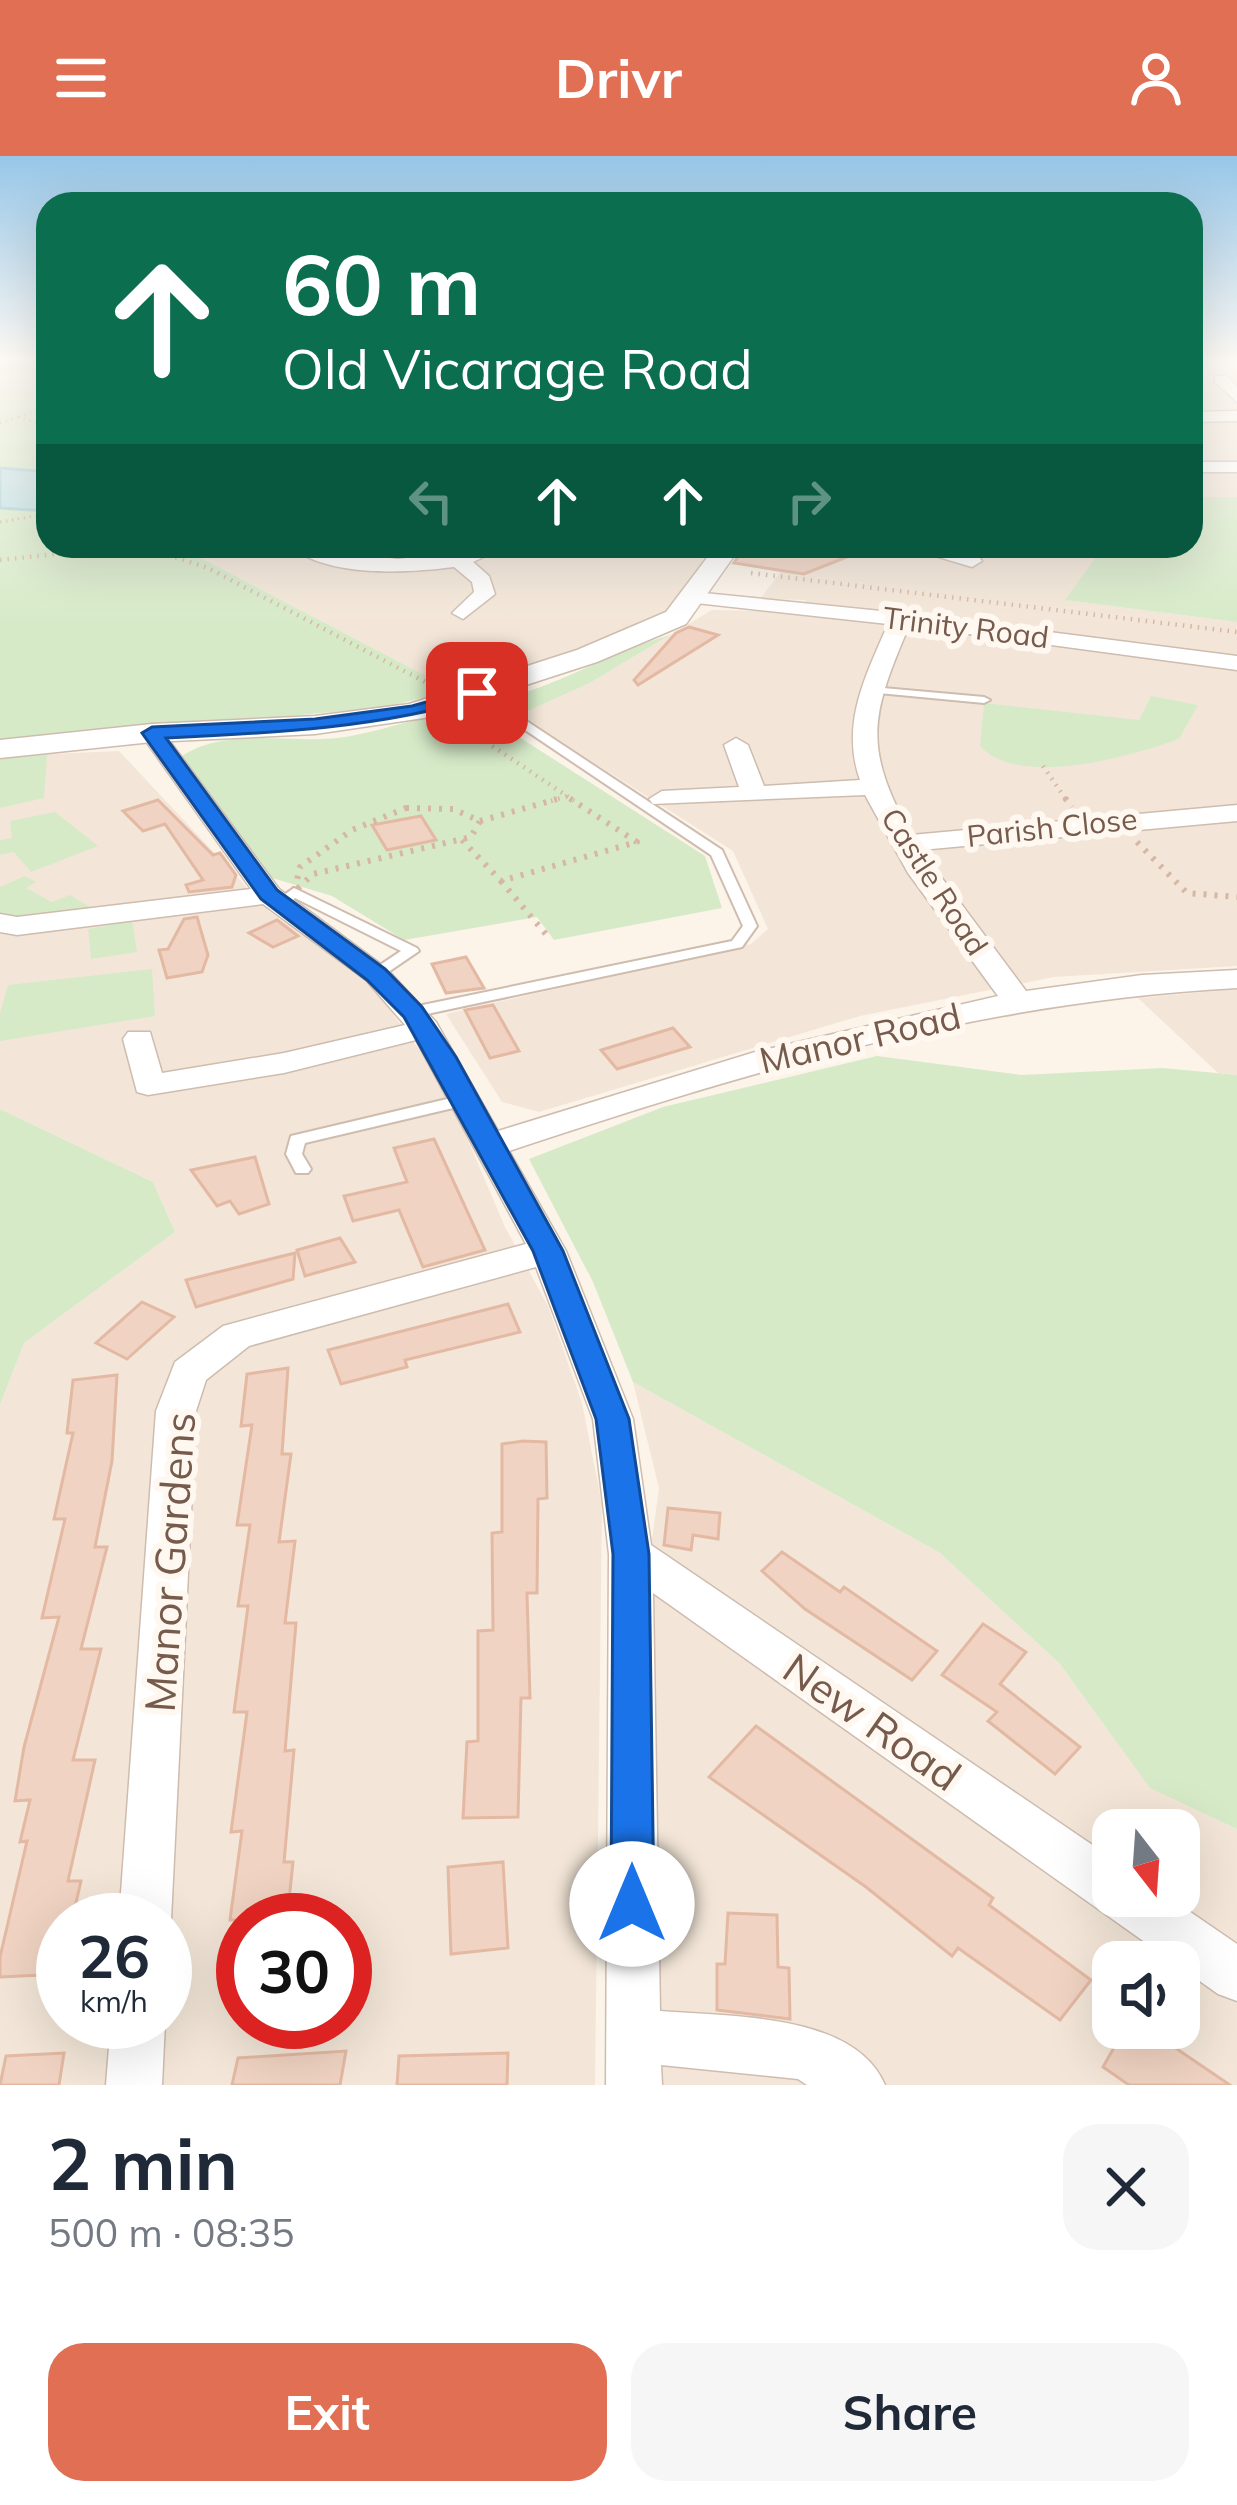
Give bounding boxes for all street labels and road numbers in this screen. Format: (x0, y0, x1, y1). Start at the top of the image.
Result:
street label: Trinity Road (881, 598, 1051, 656)
street label: Parish Close (965, 799, 1139, 855)
street label: Castle Road (873, 801, 997, 962)
street label: Manor Road (755, 993, 965, 1082)
street label: Manor Gardens (133, 1410, 206, 1714)
street label: New Road (773, 1641, 971, 1802)

